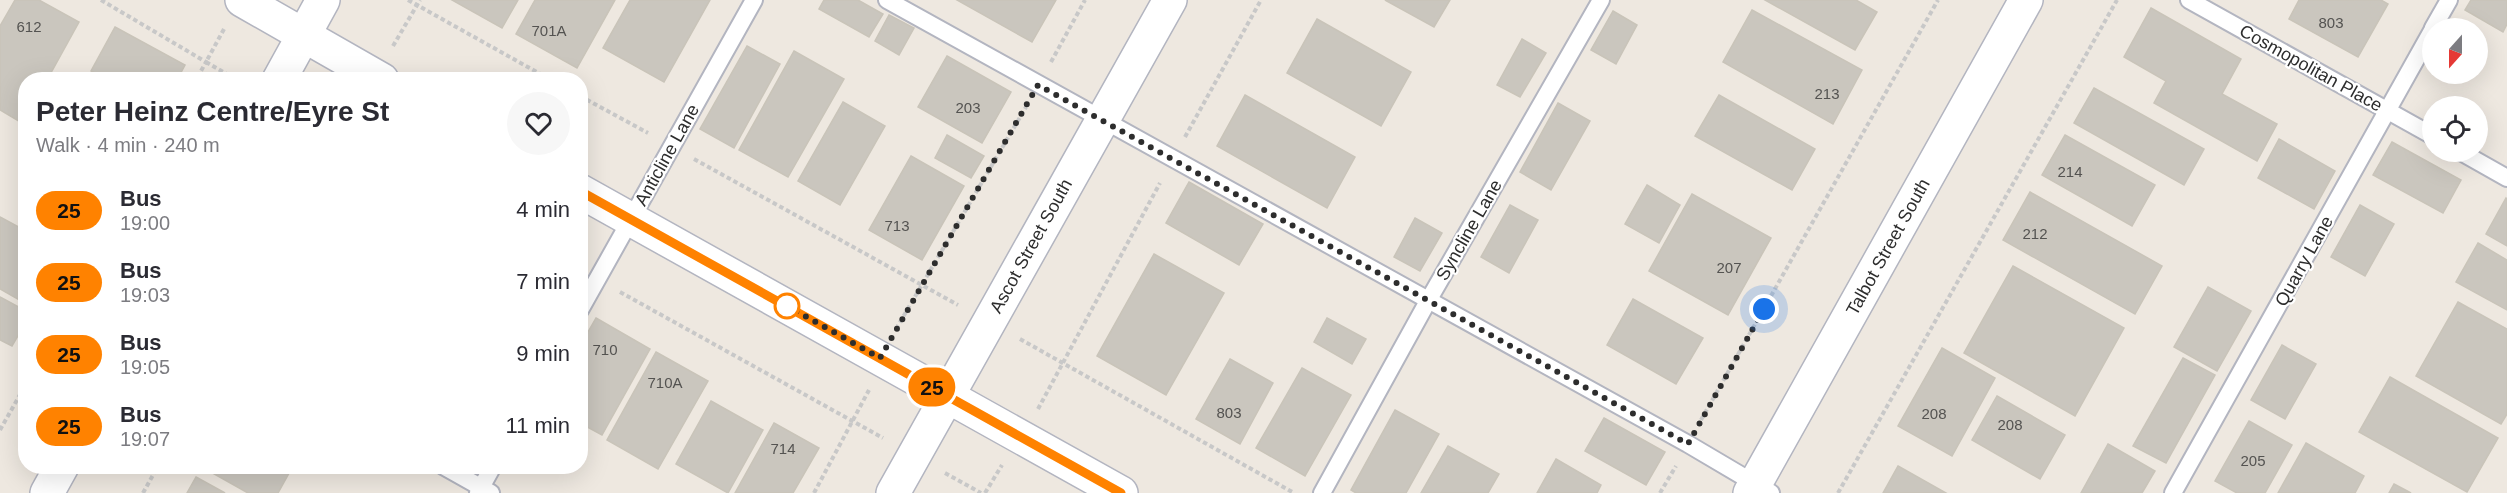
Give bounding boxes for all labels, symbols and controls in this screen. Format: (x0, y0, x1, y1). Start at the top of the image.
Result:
house number: 803 (2318, 14, 2344, 31)
house number: 612 (16, 18, 42, 35)
north arrow (2422, 18, 2488, 84)
map controls (2422, 18, 2488, 162)
street label: Cosmopolitan Place (2236, 20, 2386, 116)
house number: 701A (531, 22, 567, 39)
house number: 213 (1814, 85, 1840, 102)
button: heart (507, 92, 570, 155)
text: Peter Heinz Centre/Eyre St (36, 96, 389, 127)
button: locate (2422, 96, 2488, 162)
house number: 203 (955, 99, 981, 116)
street label: Anticline Lane (631, 101, 703, 209)
text: Walk · 4 min · 240 m (36, 134, 220, 156)
house number: 214 (2057, 163, 2083, 180)
street label: Talbot Street South (1842, 175, 1934, 319)
street label: Ascot Street South (986, 176, 1076, 316)
street label: Syncline Lane (1432, 176, 1506, 284)
text: Bus (120, 186, 162, 211)
text: 4 min (516, 197, 570, 222)
text: 25 (57, 199, 81, 222)
text: 19:00 (120, 212, 170, 234)
street label: Quarry Lane (2271, 212, 2337, 310)
house number: 713 (884, 217, 910, 234)
house number: 212 (2022, 225, 2048, 242)
text: Bus (120, 258, 162, 283)
house number: 207 (1716, 259, 1742, 276)
text: 7 min (516, 269, 570, 294)
text: 25 (57, 271, 81, 294)
text: 19:03 (120, 284, 170, 306)
unlabelled marker (774, 293, 800, 319)
your location (1749, 294, 1779, 324)
text: Bus (120, 330, 162, 355)
text: 9 min (516, 341, 570, 366)
house number: 710 (592, 341, 618, 358)
text: 25 (57, 343, 81, 366)
text: 19:05 (120, 356, 170, 378)
line badge: 25 (905, 368, 959, 406)
house number: 710A (647, 374, 683, 391)
text: 25 (920, 376, 944, 399)
text: Bus (120, 402, 162, 427)
house number: 803 (1216, 404, 1242, 421)
house number: 208 (1921, 405, 1947, 422)
text: 11 min (506, 413, 570, 438)
text: 25 (57, 415, 81, 438)
house number: 208 (1997, 416, 2023, 433)
text: 19:07 (120, 428, 170, 450)
house number: 714 (770, 440, 796, 457)
house number: 205 (2240, 452, 2266, 469)

